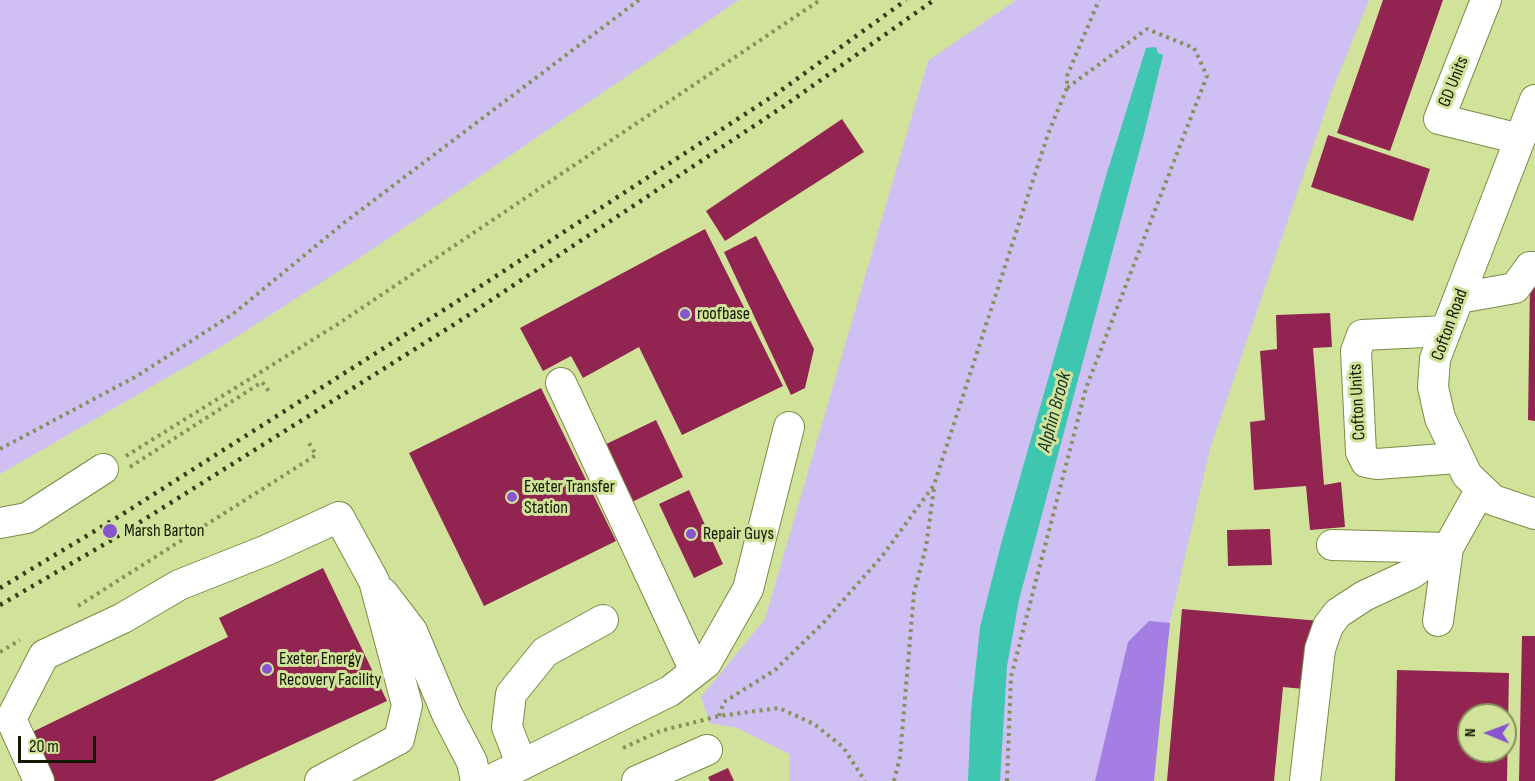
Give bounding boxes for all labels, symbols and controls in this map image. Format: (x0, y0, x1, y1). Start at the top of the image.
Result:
street label: GD Units (1434, 54, 1474, 110)
street label: Cofton Road (1427, 286, 1473, 364)
place label: roofbase (697, 303, 750, 325)
marker: roofbase (678, 307, 692, 321)
street label: Cofton Units (1345, 363, 1371, 441)
water label: Alphin Brook (1033, 369, 1077, 455)
place label: Exeter Transfer Station (524, 476, 615, 518)
marker: Exeter Transfer Station (505, 490, 519, 504)
place label: Marsh Barton (124, 520, 204, 542)
marker: Marsh Barton (101, 522, 119, 540)
place label: Repair Guys (703, 523, 774, 545)
marker: Repair Guys (684, 527, 698, 541)
place label: Exeter Energy Recovery Facility (279, 648, 381, 690)
marker: Exeter Energy Recovery Facility (260, 662, 274, 676)
north arrow (1457, 703, 1517, 763)
scale bar (21, 724, 99, 762)
text: N (1461, 728, 1480, 737)
text: 20 m (29, 736, 59, 757)

